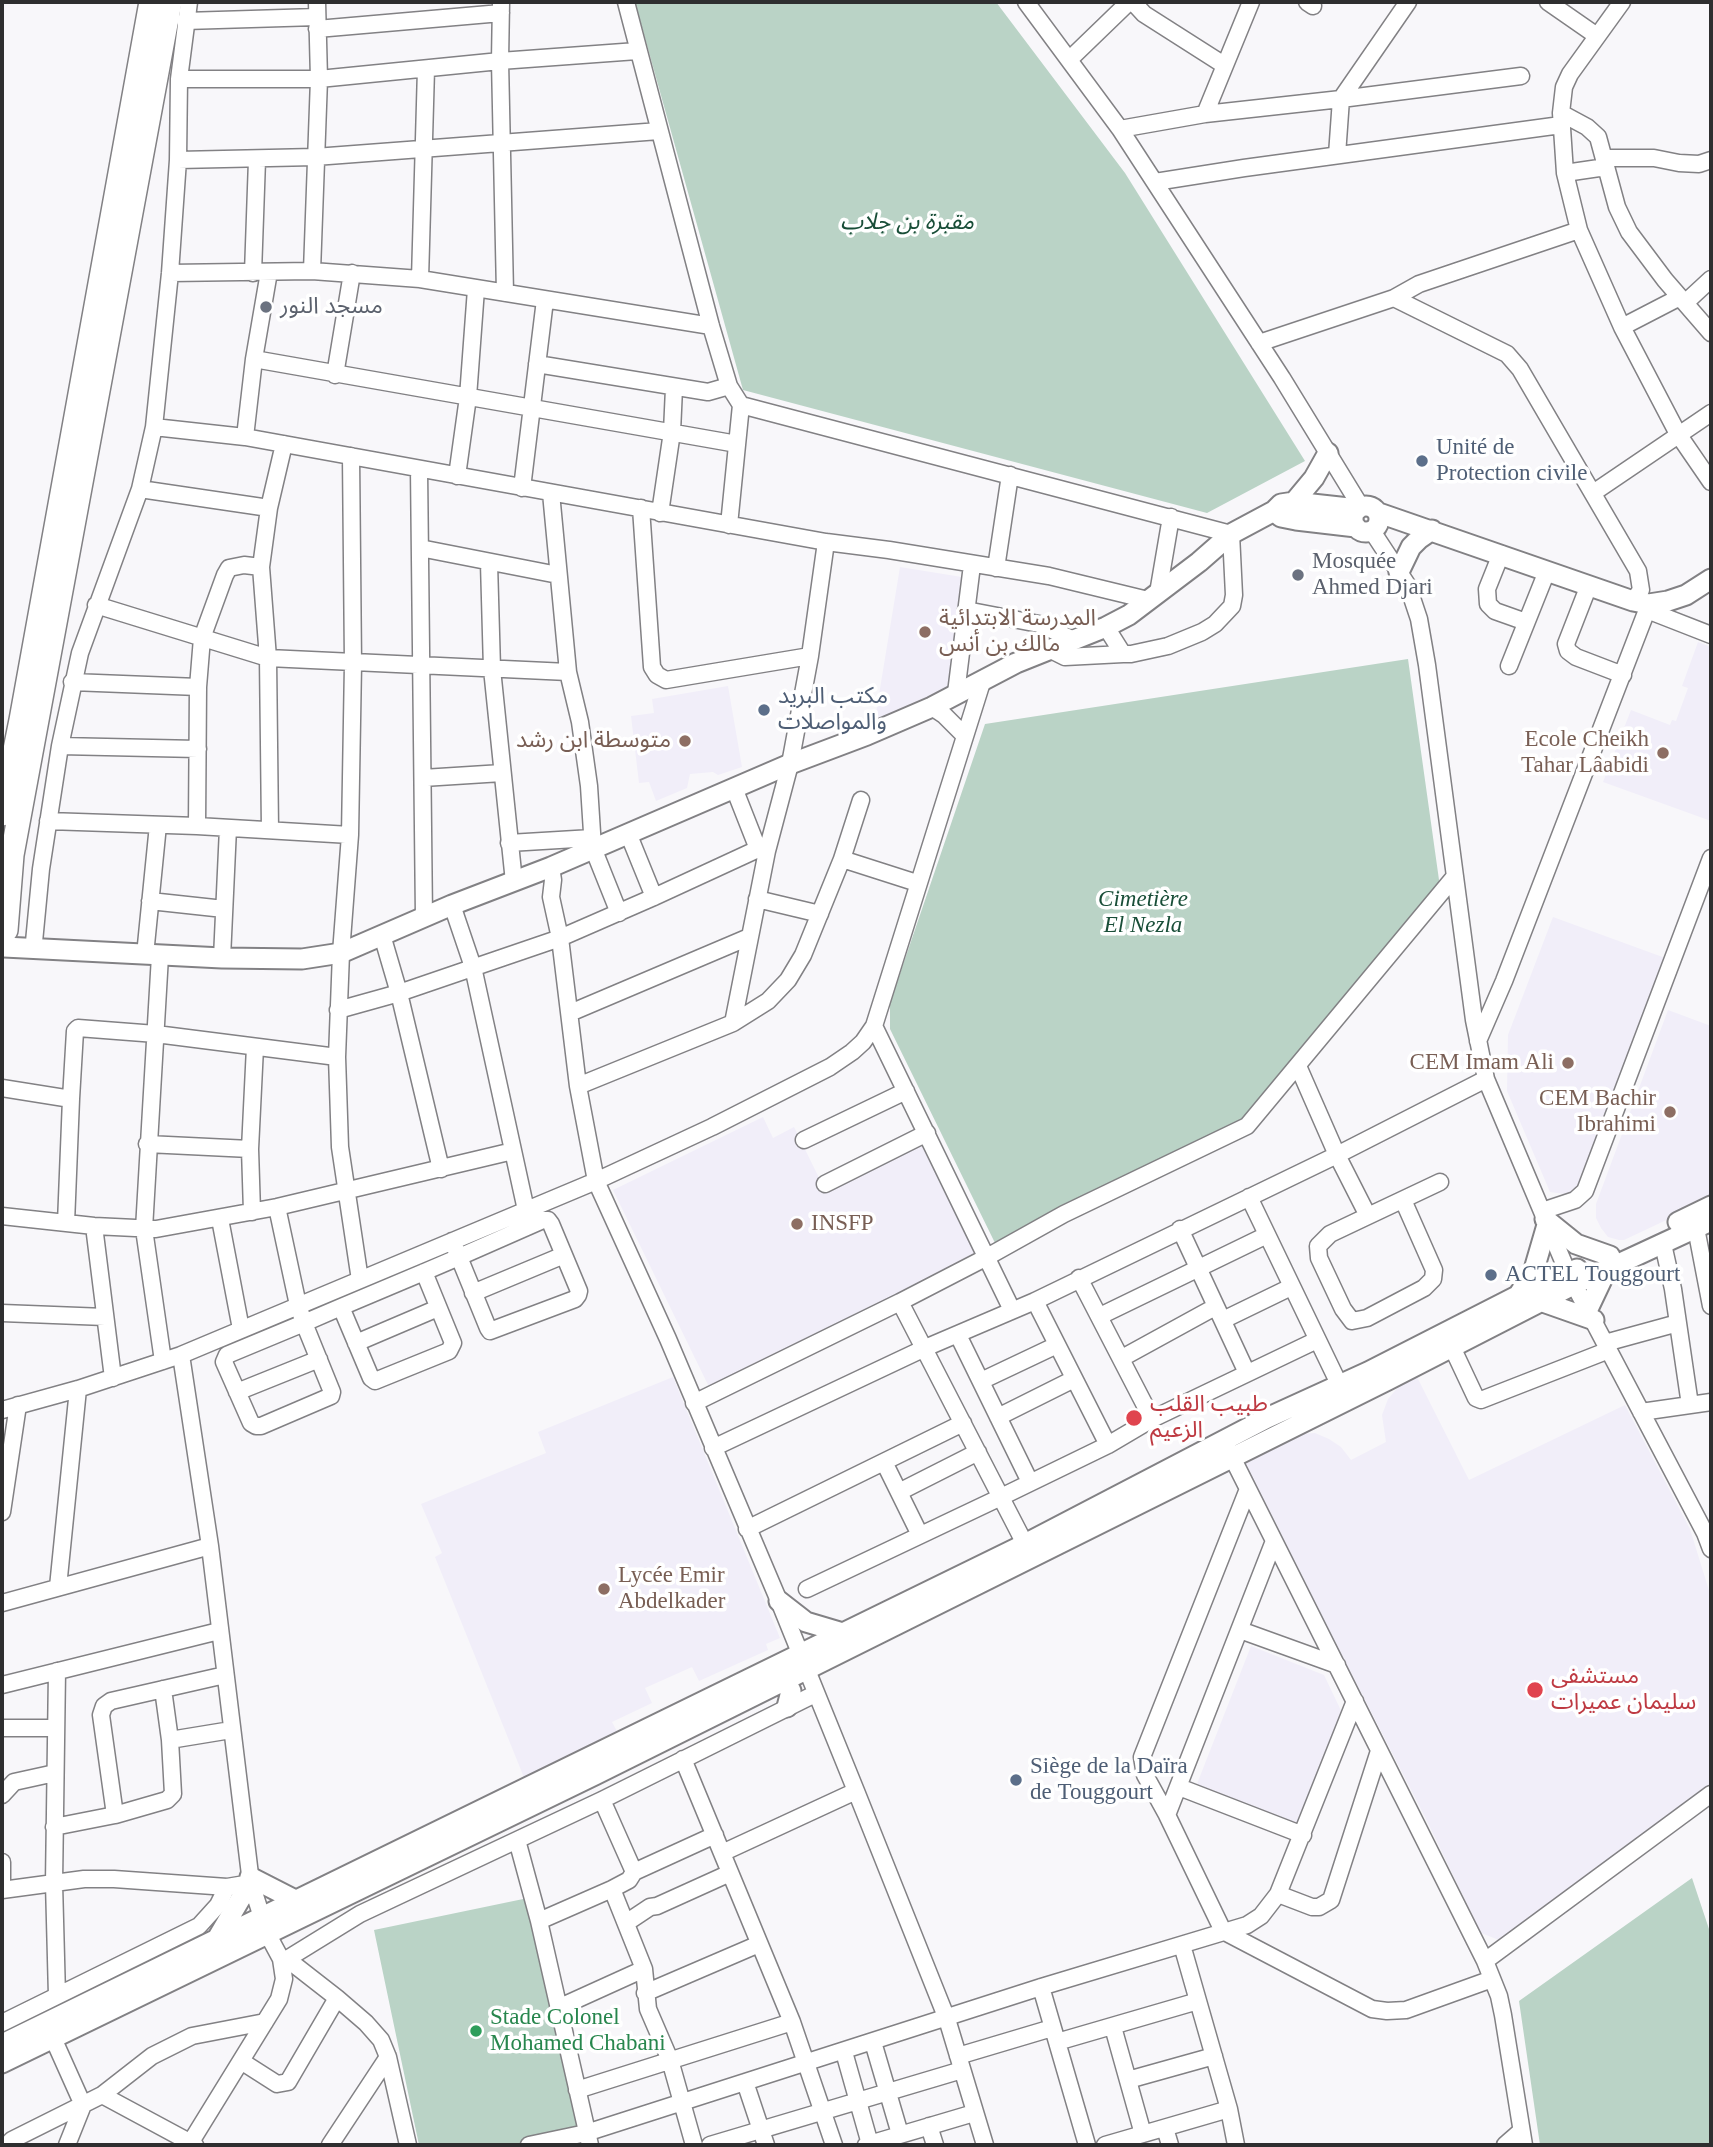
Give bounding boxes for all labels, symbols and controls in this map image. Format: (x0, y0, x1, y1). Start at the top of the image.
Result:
park label: مقبرة بن جلاب (840, 209, 974, 237)
place label: مسجد النور (280, 293, 383, 321)
marker: مسجد النور (258, 299, 274, 315)
place label: Unité de Protection civile (1436, 434, 1587, 488)
marker: Unité de Protection civile (1414, 453, 1430, 469)
place label: Mosquée Ahmed Djari (1312, 548, 1433, 602)
marker: Mosquée Ahmed Djari (1290, 567, 1306, 583)
place label: المدرسة الابتدائية مالك بن أنس (939, 605, 1096, 659)
marker: المدرسة الابتدائية مالك بن أنس (917, 624, 933, 640)
place label: مكتب البريد والمواصلات (778, 683, 888, 737)
marker: مكتب البريد والمواصلات (756, 702, 772, 718)
place label: Ecole Cheikh Tahar Lâabidi (1521, 726, 1649, 780)
place label: متوسطة ابن رشد (516, 727, 671, 755)
marker: متوسطة ابن رشد (677, 733, 693, 749)
marker: Ecole Cheikh Tahar Lâabidi (1655, 745, 1671, 761)
park label: Cimetière El Nezla (1098, 886, 1188, 940)
place label: CEM Imam Ali (1410, 1049, 1554, 1077)
marker: CEM Imam Ali (1560, 1055, 1576, 1071)
place label: CEM Bachir Ibrahimi (1539, 1085, 1656, 1139)
marker: CEM Bachir Ibrahimi (1662, 1104, 1678, 1120)
place label: INSFP (811, 1210, 874, 1238)
marker: INSFP (789, 1216, 805, 1232)
place label: ACTEL Touggourt (1505, 1261, 1680, 1289)
marker: ACTEL Touggourt (1483, 1267, 1499, 1283)
place label: طبيب القلب الزعيم (1150, 1391, 1268, 1445)
marker: طبيب القلب الزعيم (1124, 1408, 1144, 1428)
place label: Lycée Emir Abdelkader (618, 1562, 725, 1616)
marker: Lycée Emir Abdelkader (596, 1581, 612, 1597)
place label: مستشفى سليمان عميرات (1551, 1663, 1696, 1717)
marker: مستشفى سليمان عميرات (1525, 1680, 1545, 1700)
place label: Siège de la Daïra de Touggourt (1030, 1753, 1188, 1807)
marker: Siège de la Daïra de Touggourt (1008, 1772, 1024, 1788)
place label: Stade Colonel Mohamed Chabani (490, 2004, 666, 2058)
marker: Stade Colonel Mohamed Chabani (468, 2023, 484, 2039)

